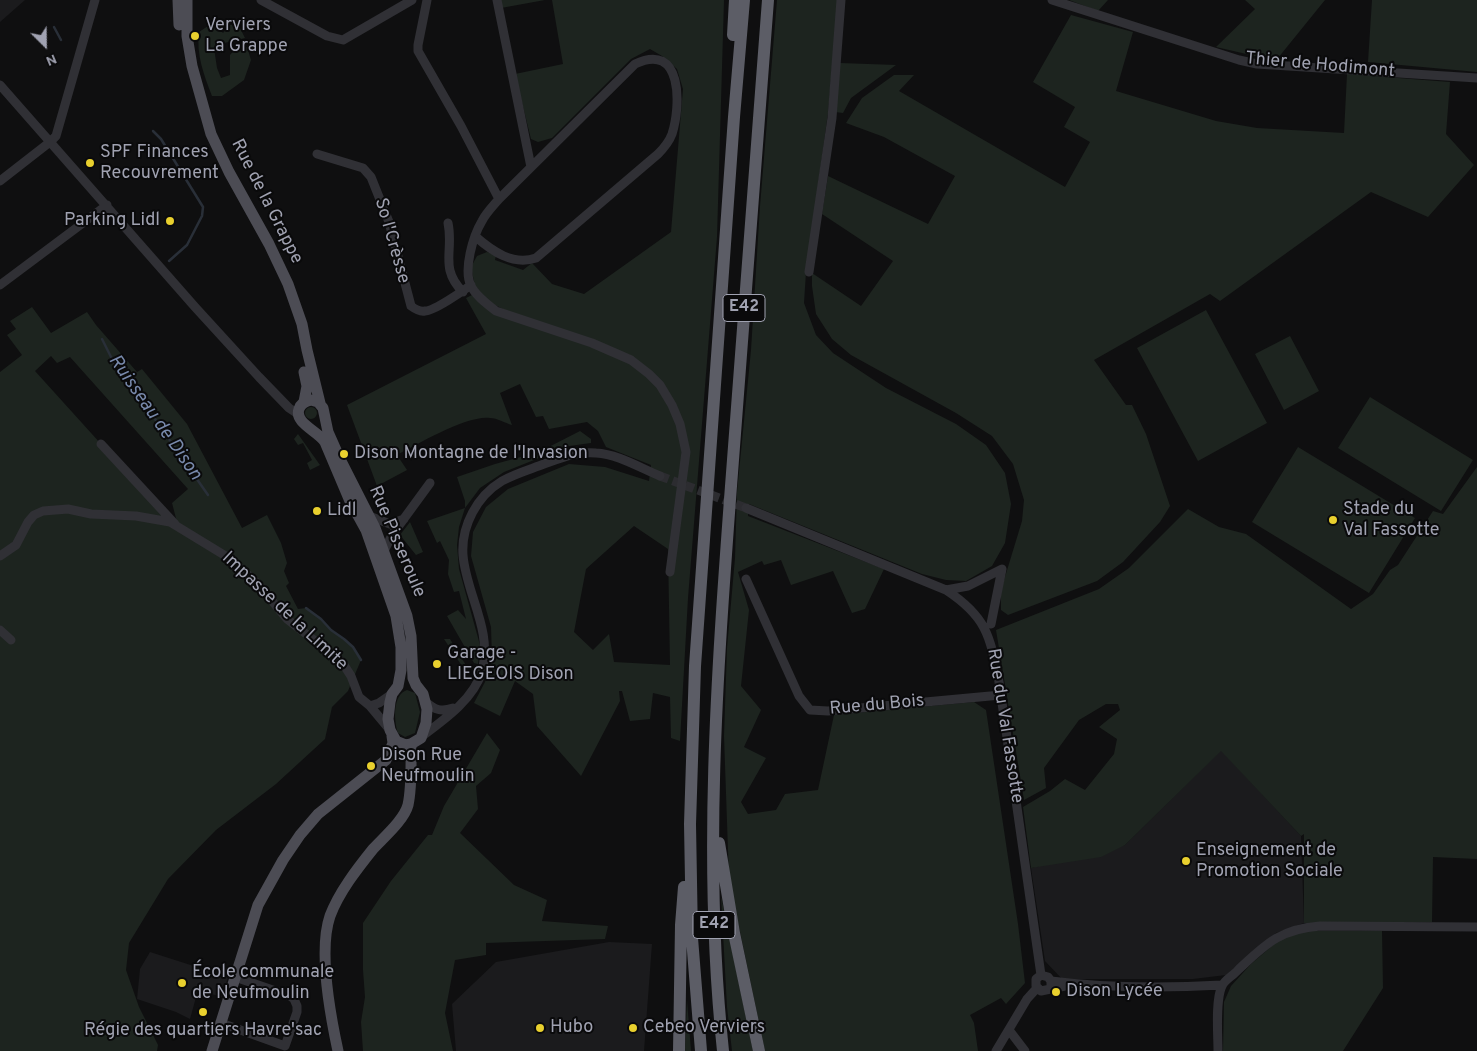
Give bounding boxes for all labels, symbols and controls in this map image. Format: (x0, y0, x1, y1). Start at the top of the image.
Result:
place label: Verviers La Grappe (205, 15, 288, 58)
north arrow (20, 20, 70, 70)
marker: Verviers La Grappe (189, 30, 201, 42)
text: N (43, 49, 59, 69)
street label: Thier de Hodimont (1244, 49, 1396, 83)
street label: Rue de la Grappe (225, 136, 307, 268)
place label: SPF Finances Recouvrement (100, 142, 219, 184)
marker: SPF Finances Recouvrement (84, 157, 96, 169)
street label: So l'Crèsse (368, 196, 414, 286)
place label: Parking Lidl (64, 210, 160, 232)
marker: Parking Lidl (164, 215, 176, 227)
road number: E42 (723, 294, 765, 322)
water label: Ruisseau de Dison (102, 351, 206, 485)
place label: Dison Montagne de l'Invasion (354, 443, 588, 465)
marker: Dison Montagne de l'Invasion (338, 448, 350, 460)
street label: Rue Pisseroule (363, 483, 429, 601)
place label: Stade du Val Fassotte (1343, 499, 1439, 542)
place label: Lidl (327, 500, 356, 522)
marker: Lidl (311, 505, 323, 517)
marker: Stade du Val Fassotte (1327, 514, 1339, 526)
street label: Impasse de la Limite (217, 548, 351, 676)
place label: Garage - LIEGEOIS Dison (447, 643, 574, 686)
street label: Rue du Val Fassotte (981, 647, 1027, 805)
marker: Garage - LIEGEOIS Dison (431, 658, 443, 670)
street label: Rue du Bois (829, 691, 925, 721)
place label: Dison Rue Neufmoulin (381, 745, 475, 788)
marker: Dison Rue Neufmoulin (365, 760, 377, 772)
place label: Enseignement de Promotion Sociale (1196, 840, 1343, 882)
marker: Enseignement de Promotion Sociale (1180, 855, 1192, 867)
road number: E42 (693, 912, 735, 938)
place label: École communale de Neufmoulin (192, 962, 334, 1004)
marker: École communale de Neufmoulin (176, 977, 188, 989)
place label: Dison Lycée (1066, 981, 1163, 1003)
marker: Dison Lycée (1050, 986, 1062, 998)
marker: Régie des quartiers Havre'sac (197, 1006, 209, 1018)
place label: Hubo (550, 1017, 593, 1039)
place label: Cebeo Verviers (643, 1017, 765, 1039)
place label: Régie des quartiers Havre'sac (84, 1020, 322, 1042)
marker: Hubo (534, 1022, 546, 1034)
marker: Cebeo Verviers (627, 1022, 639, 1034)

